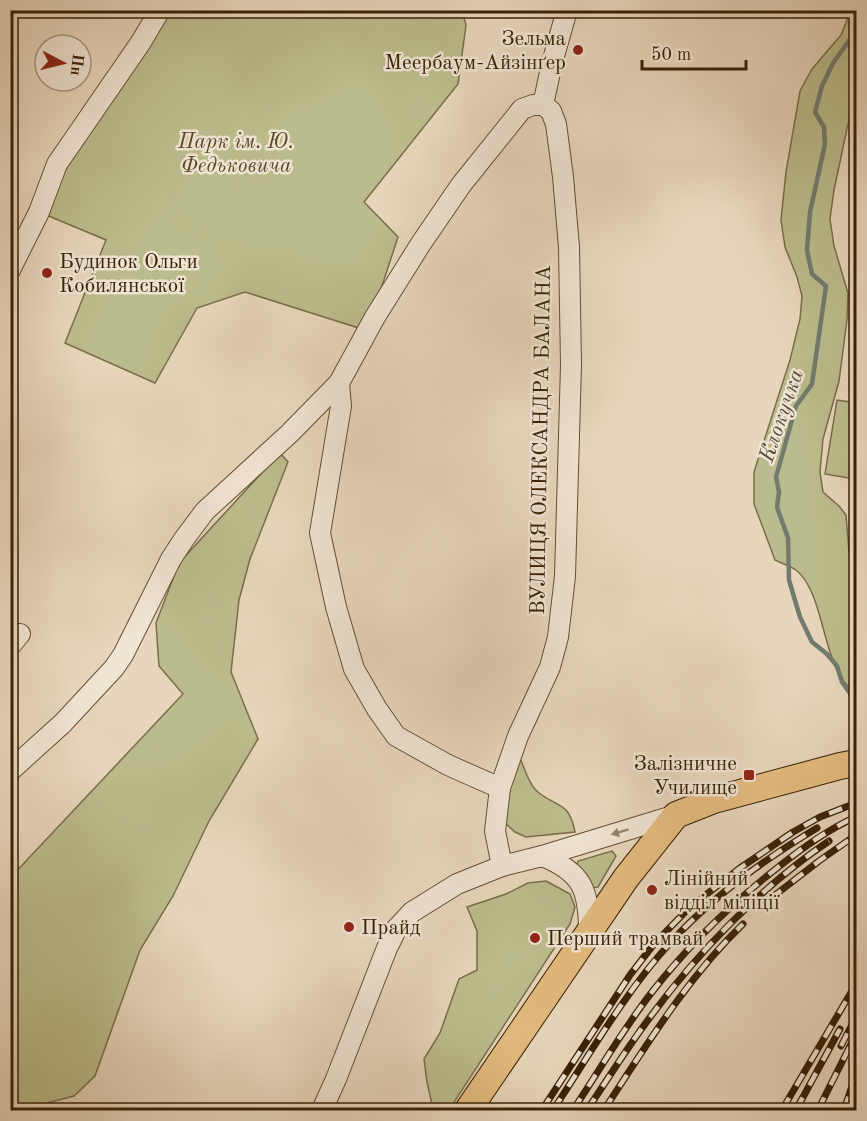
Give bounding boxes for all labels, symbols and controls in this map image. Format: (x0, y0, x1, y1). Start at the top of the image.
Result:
place label: Зельма Меербаум-Айзінґер (384, 29, 566, 74)
north arrow (33, 33, 93, 93)
scale bar (642, 33, 746, 71)
marker: Зельма Меербаум-Айзінґер (571, 43, 585, 57)
text: 50 m (651, 46, 691, 64)
text: Пн (67, 53, 85, 77)
park label: Парк ім. Ю. Федьковича (177, 132, 294, 177)
place label: Будинок Ольги Кобилянської (59, 252, 198, 297)
street label: ВУЛИЦЯ ОЛЕКСАНДРА БАЛАНА (528, 265, 555, 615)
marker: Будинок Ольги Кобилянської (40, 266, 54, 280)
water label: Клокучка (755, 366, 808, 466)
place label: Залізничне Училище (634, 754, 737, 799)
marker: Залізничне Училище (742, 768, 756, 782)
one-way arrow (611, 828, 629, 837)
place label: Лінійний відділ міліції (664, 869, 780, 914)
marker: Лінійний відділ міліції (645, 883, 659, 897)
place label: Прайд (361, 918, 421, 939)
marker: Прайд (342, 920, 356, 934)
place label: Перший трамвай (547, 929, 704, 950)
marker: Перший трамвай (528, 931, 542, 945)

